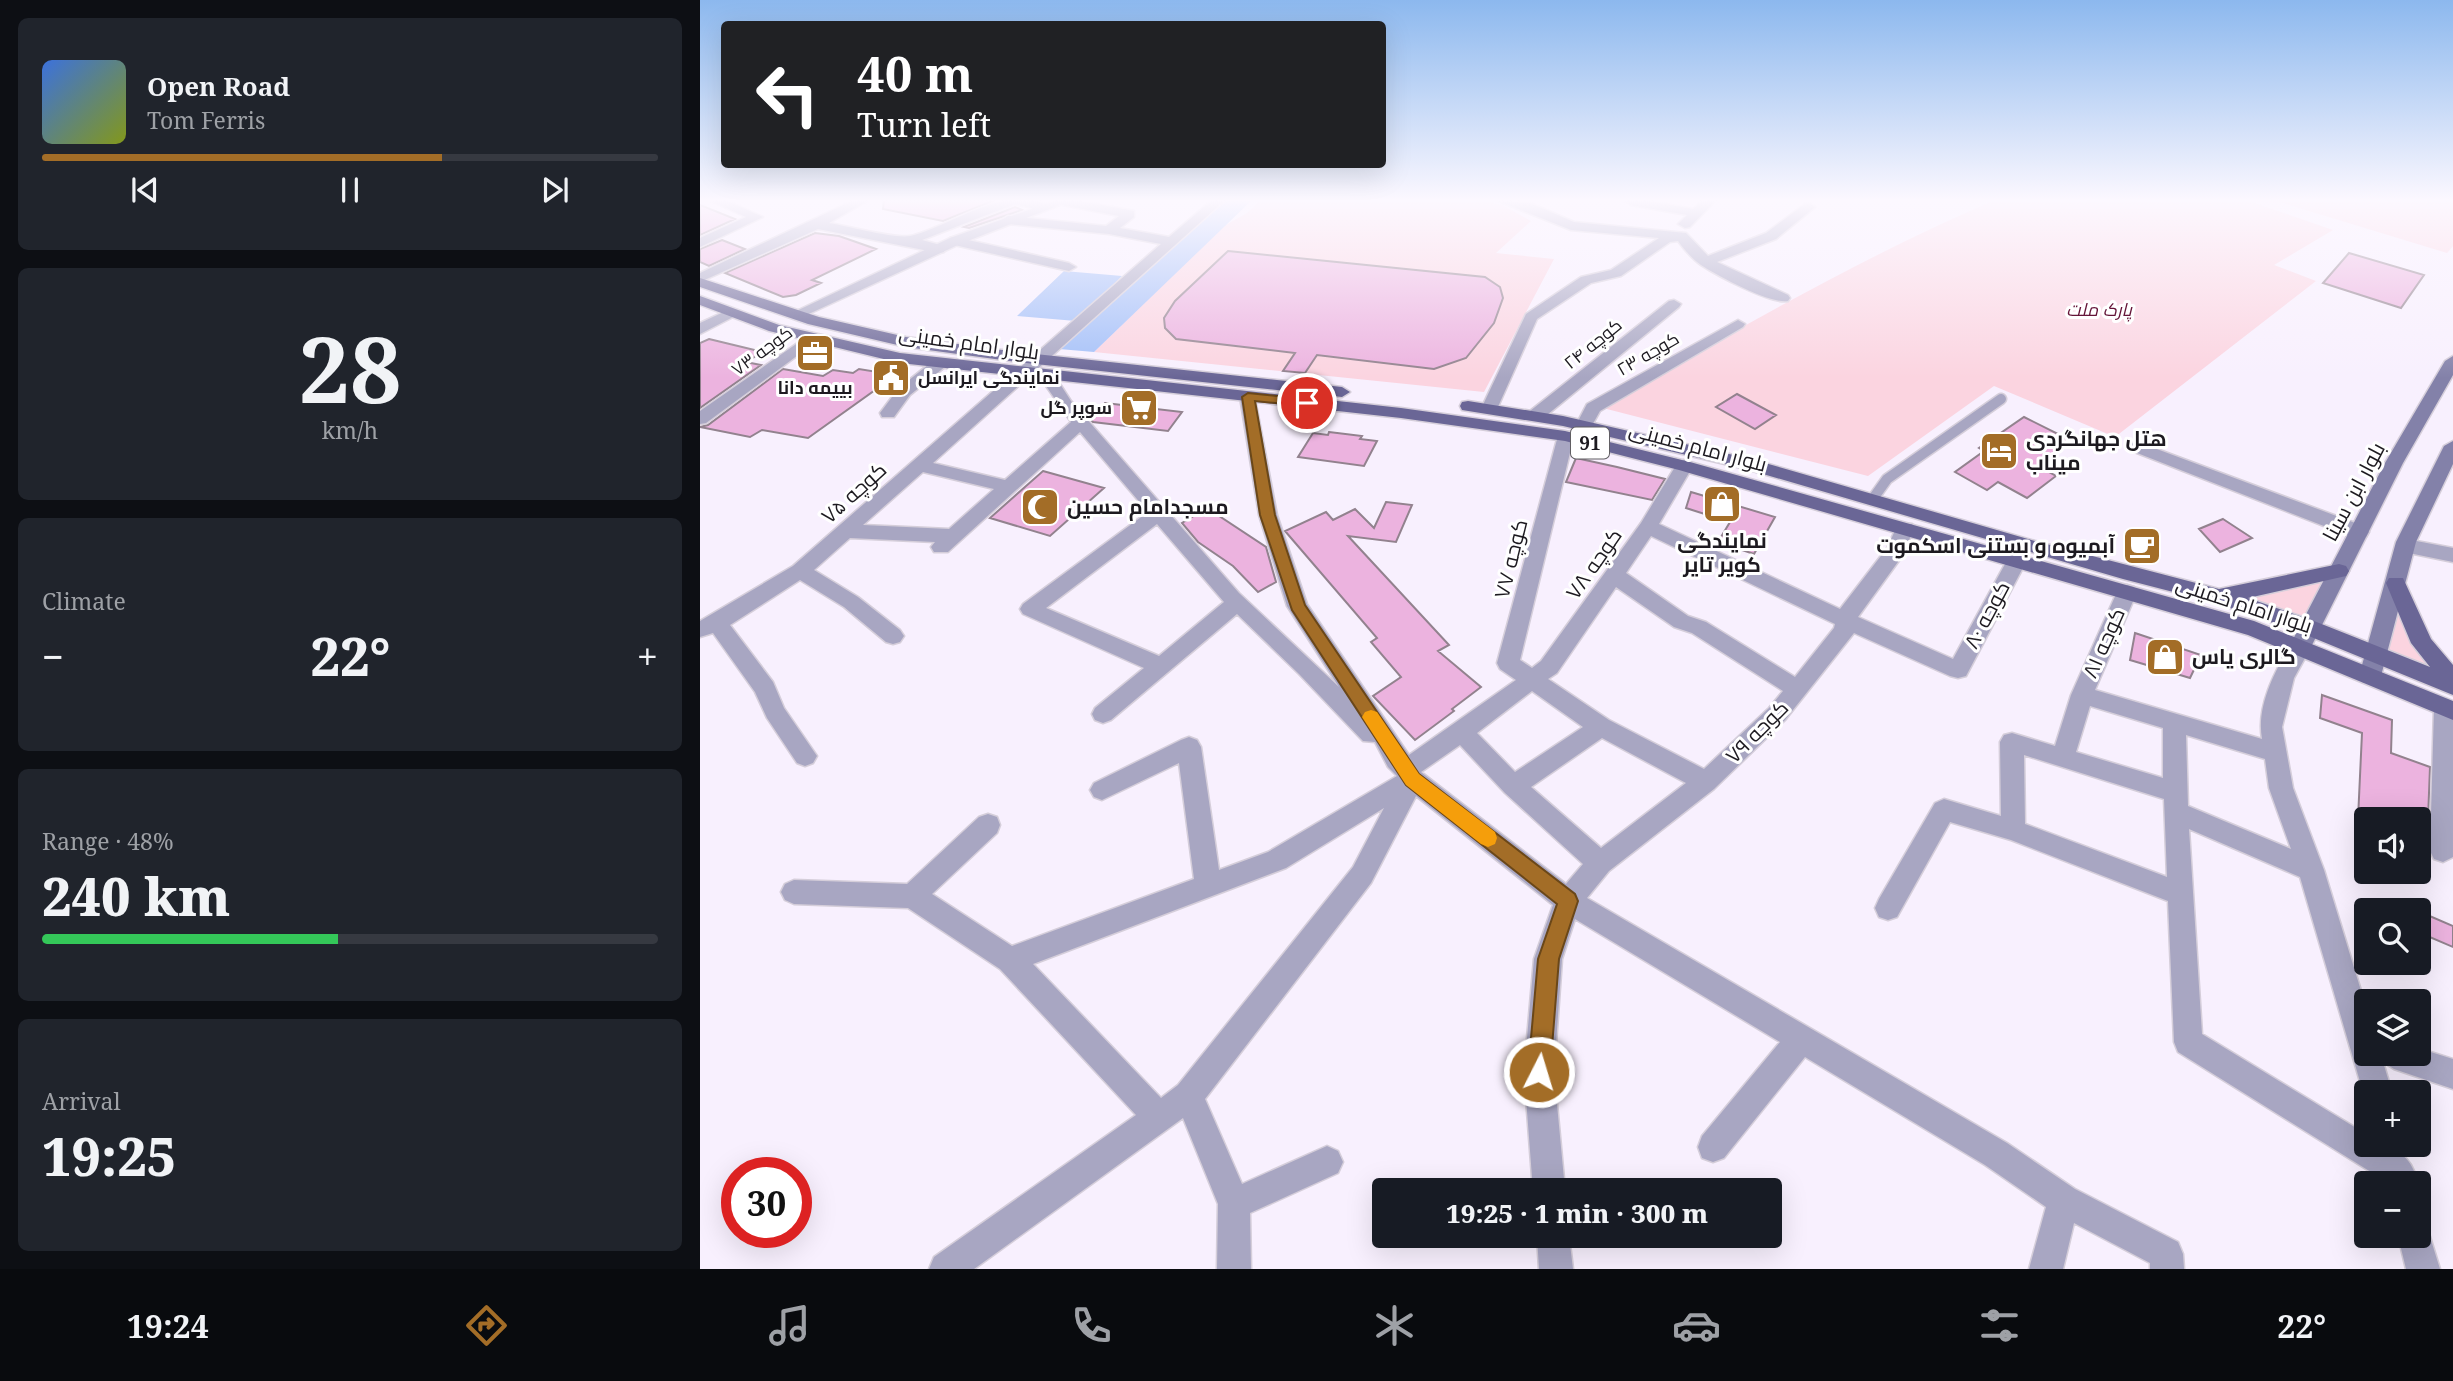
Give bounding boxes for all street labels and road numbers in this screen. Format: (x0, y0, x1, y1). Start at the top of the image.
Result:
street label: کوچه ۲۴ (1558, 312, 1627, 375)
street label: بلوار امام خمینی (897, 318, 1041, 367)
street label: کوچه ۷۳ (726, 320, 797, 381)
street label: کوچه ۲۳ (1612, 326, 1684, 381)
street label: بلوار امام خمینی (1626, 414, 1770, 479)
road number: 91 (1571, 428, 1609, 458)
street label: بلوار ابن سینا (2315, 437, 2391, 546)
street label: کوچه ۷۵ (815, 455, 893, 530)
street label: کوچه ۷۷ (1487, 516, 1534, 602)
street label: کوچه ۷۸ (1559, 522, 1629, 605)
street label: بلوار امام خمینی (2172, 569, 2316, 640)
street label: کوچه ۸۰ (1957, 576, 2016, 654)
street label: کوچه ۸۱ (2075, 603, 2132, 683)
street label: کوچه ۷۹ (1719, 694, 1795, 770)

